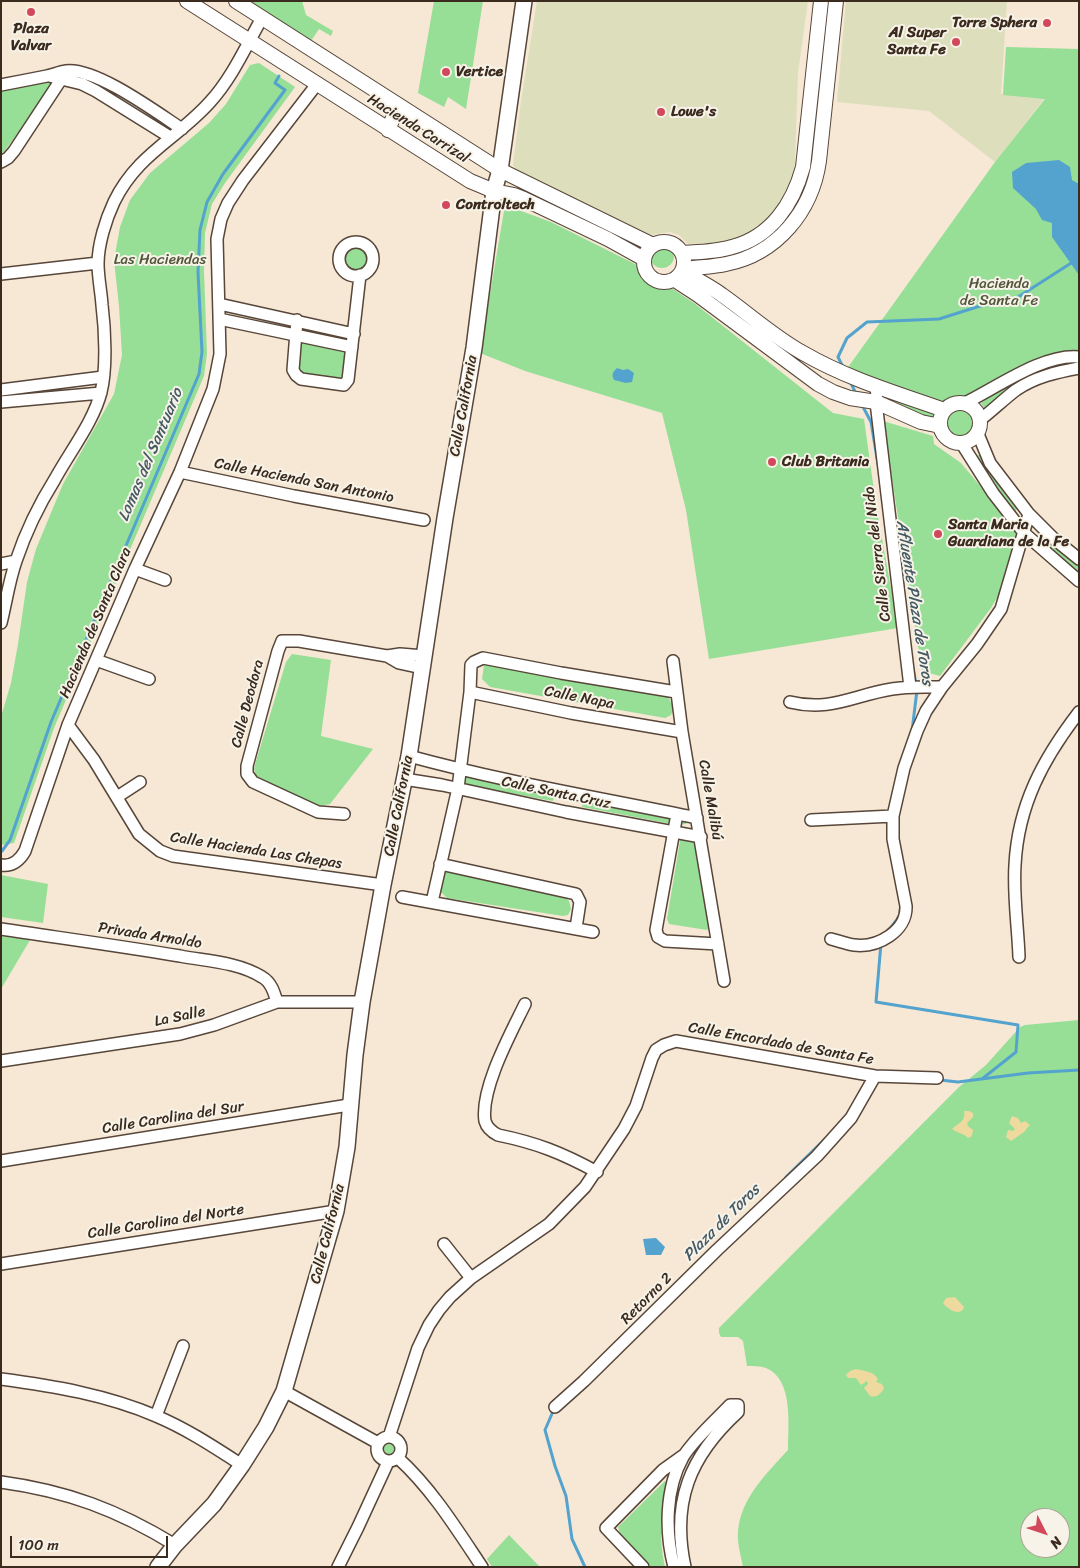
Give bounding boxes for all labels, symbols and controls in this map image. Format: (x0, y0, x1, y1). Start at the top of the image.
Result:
marker: Plaza Valvar (25, 6, 37, 18)
place label: Torre Sphera (952, 14, 1037, 32)
marker: Torre Sphera (1041, 17, 1053, 29)
place label: Plaza Valvar (11, 20, 51, 55)
place label: Al Super Santa Fe (887, 24, 946, 59)
marker: Al Super Santa Fe (950, 36, 962, 48)
place label: Vertice (456, 63, 503, 81)
marker: Vertice (440, 66, 452, 78)
street label: Hacienda Carrizal (364, 90, 472, 168)
place label: Lowe's (671, 103, 716, 121)
marker: Lowe's (655, 106, 667, 118)
place label: Controltech (456, 196, 535, 214)
marker: Controltech (440, 199, 452, 211)
park label: Las Haciendas (114, 251, 206, 269)
park label: Hacienda de Santa Fe (960, 275, 1038, 310)
street label: Calle California (446, 354, 482, 458)
water label: Lomas del Santuario (114, 386, 188, 524)
place label: Club Britania (782, 453, 869, 471)
street label: Calle Hacienda San Antonio (213, 455, 395, 507)
marker: Club Britania (766, 456, 778, 468)
street label: Calle Sierra del Nido (861, 485, 895, 623)
place label: Santa Maria Guardiana de la Fe (948, 516, 1069, 551)
water label: Afluente Plaza de Toros (891, 519, 937, 687)
marker: Santa Maria Guardiana de la Fe (932, 528, 944, 540)
street label: Hacienda de Santa Clara (56, 545, 136, 701)
street label: Calle Deodora (228, 658, 268, 750)
street label: Calle Napa (543, 682, 615, 714)
street label: Calle California (380, 754, 418, 858)
street label: Calle Malibú (694, 758, 726, 842)
street label: Calle Santa Cruz (500, 773, 612, 813)
street label: Calle Hacienda Las Chepas (169, 829, 343, 873)
street label: Privada Arnoldo (97, 919, 203, 953)
street label: La Salle (153, 1003, 207, 1031)
street label: Calle Encordado de Santa Fe (687, 1019, 875, 1069)
street label: Calle Carolina del Sur (101, 1098, 245, 1138)
water label: Plaza de Toros (680, 1181, 764, 1265)
street label: Calle California (307, 1182, 349, 1286)
street label: Calle Carolina del Norte (87, 1201, 245, 1243)
street label: Retorno 2 (618, 1270, 676, 1328)
north arrow (1020, 1508, 1070, 1558)
scale bar (12, 1526, 170, 1558)
text: N (1043, 1531, 1069, 1554)
text: 100 m (18, 1532, 59, 1558)

